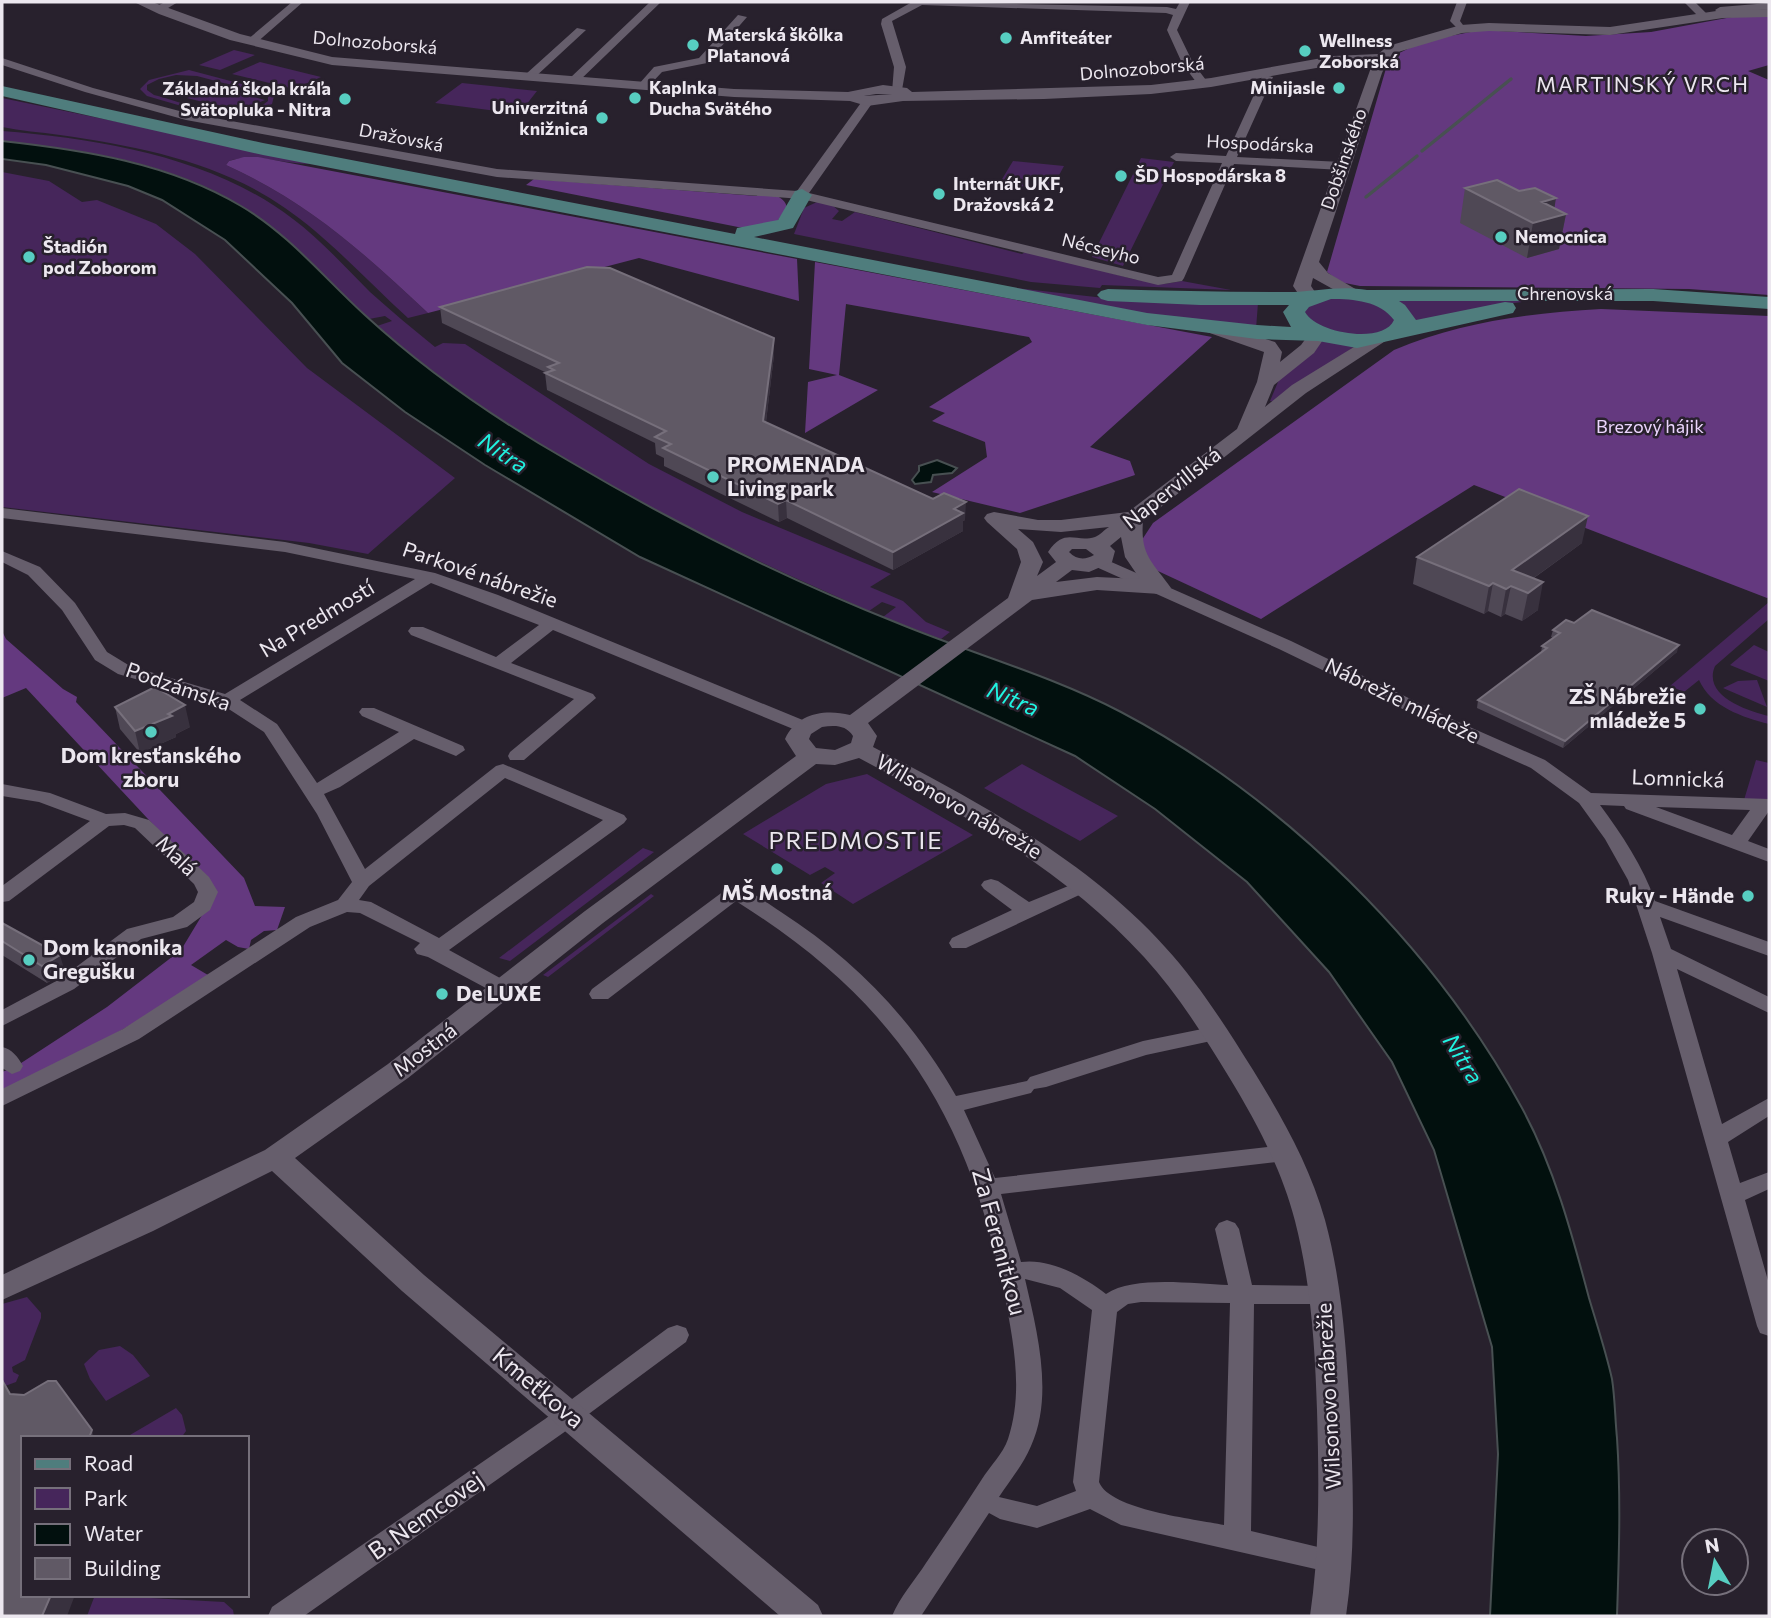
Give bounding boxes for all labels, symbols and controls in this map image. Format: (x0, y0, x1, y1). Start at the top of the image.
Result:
place label: Materská škôlka Platanová (707, 23, 843, 66)
street label: Dolnozoborská (312, 26, 438, 58)
place label: Amfiteáter (1020, 26, 1112, 48)
place label: Wellness Zoborská (1319, 29, 1399, 72)
marker: Amfiteáter (998, 30, 1014, 46)
marker: Materská škôlka Platanová (685, 37, 701, 53)
marker: Wellness Zoborská (1297, 43, 1313, 59)
street label: Dolnozoborská (1079, 52, 1205, 84)
district label: MARTINSKÝ VRCH (1536, 71, 1750, 96)
place label: Kaplnka Ducha Svätého (649, 76, 772, 119)
place label: Minijasle (1250, 76, 1325, 98)
place label: Základná škola kráľa Svätopluka - Nitra (162, 77, 331, 120)
marker: Minijasle (1331, 80, 1347, 96)
marker: Kaplnka Ducha Svätého (627, 90, 643, 106)
marker: Základná škola kráľa Svätopluka - Nitra (337, 91, 353, 107)
place label: Univerzitná knižnica (491, 96, 588, 139)
street label: Dobšinského (1315, 105, 1371, 212)
marker: Univerzitná knižnica (594, 110, 610, 126)
street label: Dražovská (357, 118, 445, 156)
street label: Hospodárska (1206, 129, 1314, 157)
place label: ŠD Hospodárska 8 (1135, 164, 1286, 186)
marker: ŠD Hospodárska 8 (1113, 168, 1129, 184)
place label: Internát UKF, Dražovská 2 (953, 172, 1064, 215)
marker: Internát UKF, Dražovská 2 (931, 186, 947, 202)
place label: Nemocnica (1515, 225, 1607, 247)
street label: Nécseyho (1060, 228, 1143, 268)
marker: Nemocnica (1493, 229, 1509, 245)
place label: Štadión pod Zoborom (43, 235, 157, 278)
marker: Štadión pod Zoborom (21, 249, 37, 265)
street label: Chrenovská (1517, 282, 1613, 304)
park label: Brezový hájik (1596, 415, 1704, 437)
water label: Nitra (473, 426, 534, 479)
street label: Napervillská (1117, 441, 1225, 533)
place label: PROMENADA Living park (727, 451, 865, 500)
marker: PROMENADA Living park (705, 469, 721, 485)
street label: Parkové nábrežie (400, 535, 561, 612)
street label: Na Predmostí (254, 573, 379, 662)
street label: Nábrežie mládeže (1321, 652, 1484, 748)
street label: Podzámska (123, 656, 234, 715)
water label: Nitra (983, 675, 1044, 721)
place label: ZŠ Nábrežie mládeže 5 (1569, 683, 1686, 732)
marker: ZŠ Nábrežie mládeže 5 (1692, 701, 1708, 717)
marker: Dom kresťanského zboru (143, 724, 159, 740)
place label: Dom kresťanského zboru (61, 742, 241, 791)
street label: Wilsonovo nábrežie (873, 748, 1047, 863)
street label: Lomnická (1631, 763, 1725, 792)
district label: PREDMOSTIE (769, 825, 943, 854)
street label: Malá (151, 830, 203, 880)
marker: MŠ Mostná (769, 861, 785, 877)
place label: MŠ Mostná (722, 879, 832, 904)
place label: Ruky - Hände (1605, 882, 1734, 907)
marker: Ruky - Hände (1740, 888, 1756, 904)
place label: Dom kanonika Gregušku (43, 934, 182, 983)
marker: Dom kanonika Gregušku (21, 952, 37, 968)
place label: De LUXE (456, 980, 541, 1005)
marker: De LUXE (434, 986, 450, 1002)
street label: Mostná (387, 1017, 461, 1081)
water label: Nitra (1438, 1028, 1490, 1089)
street label: Za Ferenitkou (967, 1165, 1034, 1318)
street label: Wilsonovo nábrežie (1310, 1302, 1345, 1490)
street label: Kmeťkova (487, 1340, 591, 1434)
legend (21, 1436, 248, 1597)
text: Road (84, 1450, 133, 1475)
street label: B. Nemcovej (362, 1464, 488, 1565)
text: Park (84, 1485, 128, 1510)
text: Water (84, 1520, 143, 1545)
north arrow (1680, 1527, 1750, 1597)
text: N (1703, 1532, 1721, 1557)
text: Building (84, 1555, 161, 1580)

